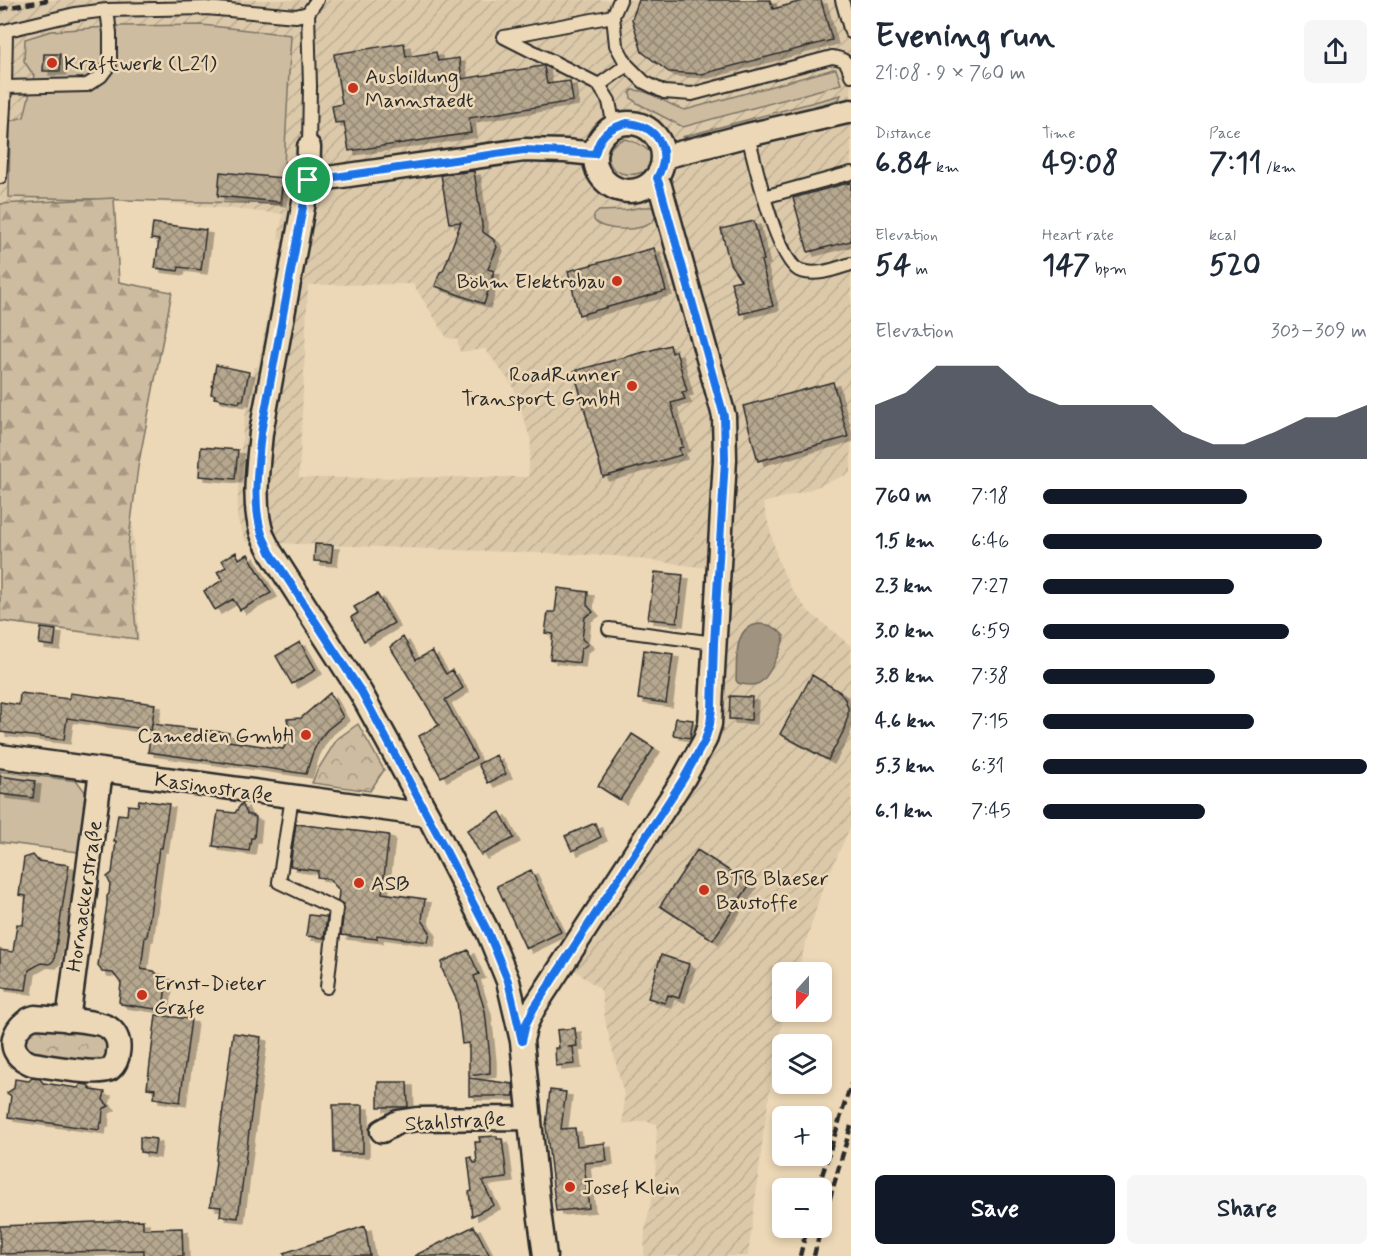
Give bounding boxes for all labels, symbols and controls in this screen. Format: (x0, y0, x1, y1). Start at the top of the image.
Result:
text: Evening run (875, 15, 1055, 59)
button: share (1304, 20, 1367, 83)
place label: Kraftwerk (L21) (64, 50, 217, 78)
marker: Kraftwerk (L21) (45, 56, 59, 70)
text: 21:08 · 9 × 760 m (875, 60, 1026, 87)
place label: Ausbildung Mannstaedt (365, 63, 474, 115)
marker: Ausbildung Mannstaedt (346, 81, 360, 95)
text: Distance (875, 123, 931, 144)
text: Time (1042, 123, 1076, 144)
text: Pace (1209, 123, 1241, 144)
text: 6.84 (875, 144, 932, 183)
text: 49:08 (1042, 144, 1119, 183)
text: 7:11 (1209, 144, 1262, 183)
pin (282, 154, 333, 205)
text: km (932, 157, 959, 178)
text: /km (1262, 157, 1296, 178)
icon: arrive (291, 163, 324, 196)
text: Elevation (875, 225, 938, 246)
text: Heart rate (1042, 225, 1114, 246)
text: kcal (1209, 225, 1236, 246)
text: 54 (875, 246, 911, 285)
text: 147 (1042, 246, 1090, 285)
text: 520 (1209, 246, 1261, 285)
text: m (911, 259, 928, 280)
text: bpm (1090, 259, 1127, 280)
place label: Böhm Elektrobau (456, 268, 605, 296)
marker: Böhm Elektrobau (610, 274, 624, 288)
text: Elevation (875, 318, 954, 345)
text: 303–309 m (1271, 318, 1367, 345)
place label: RoadRunner Transport GmbH (461, 361, 620, 413)
marker: RoadRunner Transport GmbH (625, 379, 639, 393)
text: 760 m (875, 483, 932, 510)
text: 7:18 (971, 483, 1008, 510)
text: 1.5 km (875, 528, 935, 555)
text: 6:46 (971, 528, 1009, 555)
text: 2.3 km (875, 573, 933, 600)
text: 7:27 (971, 573, 1008, 600)
text: 3.0 km (875, 618, 934, 645)
text: 6:59 (971, 618, 1011, 645)
text: 3.8 km (875, 663, 934, 690)
text: 7:38 (971, 663, 1008, 690)
text: 4.6 km (875, 708, 936, 735)
text: 7:15 (971, 708, 1008, 735)
place label: Camedien GmbH (137, 722, 294, 750)
marker: Camedien GmbH (299, 728, 313, 742)
text: 5.3 km (875, 753, 935, 780)
text: 6:31 (971, 753, 1004, 780)
street label: Kasinostraße (153, 766, 275, 810)
text: 6.1 km (875, 798, 933, 825)
text: 7:45 (971, 798, 1011, 825)
street label: Hornackerstraße (60, 818, 110, 974)
place label: BTB Blaeser Baustoffe (716, 865, 829, 917)
place label: ASB (371, 870, 409, 898)
marker: ASB (352, 876, 366, 890)
marker: BTB Blaeser Baustoffe (697, 883, 711, 897)
north arrow (772, 962, 832, 1022)
map controls (772, 962, 832, 1238)
place label: Ernst-Dieter Grafe (154, 970, 266, 1022)
marker: Ernst-Dieter Grafe (135, 988, 149, 1002)
button: layers (772, 1034, 832, 1094)
street label: Stahlstraße (404, 1105, 506, 1139)
button: + (772, 1106, 832, 1166)
place label: Josef Klein (582, 1174, 680, 1202)
button: Save (875, 1175, 1115, 1244)
button: Share (1127, 1175, 1367, 1244)
button: − (772, 1178, 832, 1238)
marker: Josef Klein (563, 1180, 577, 1194)

